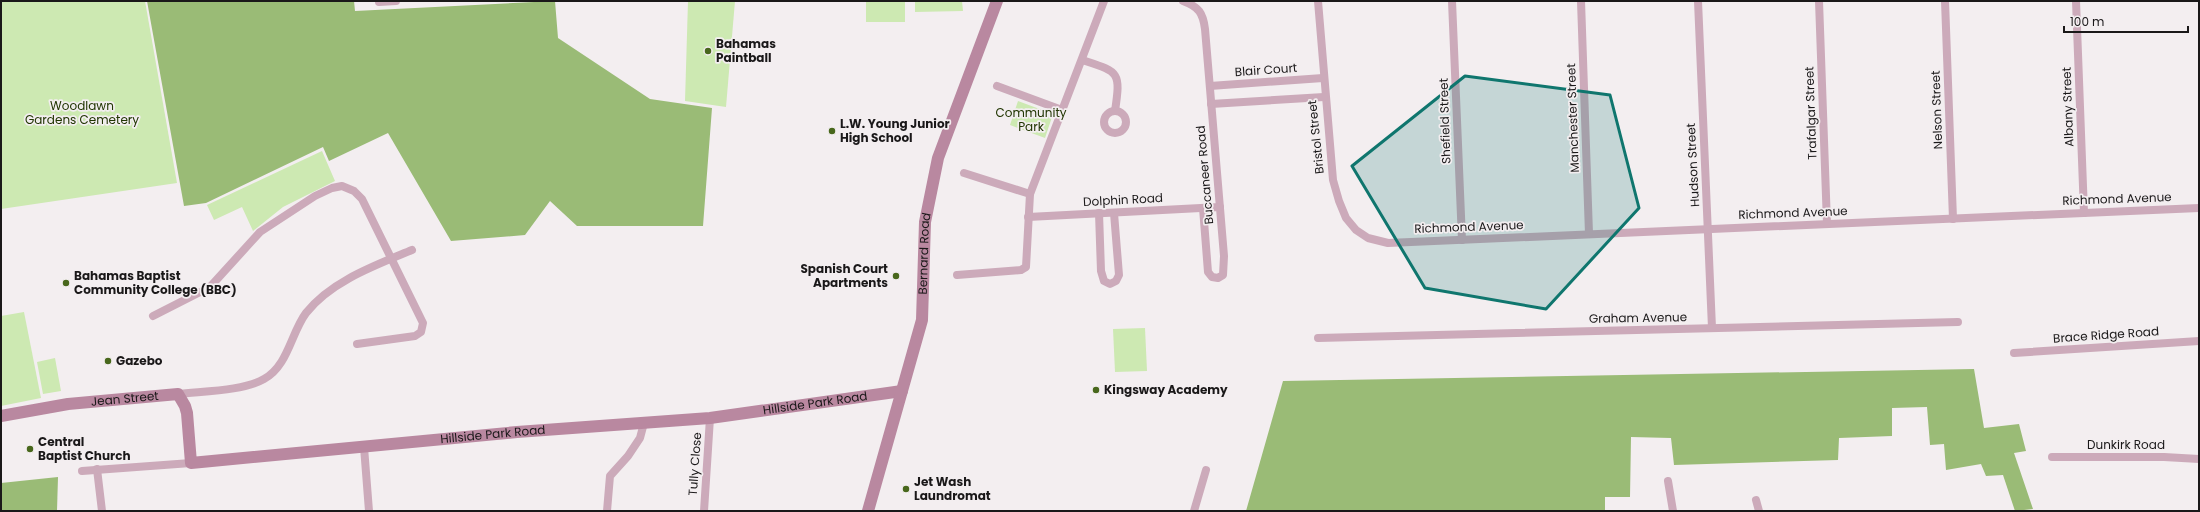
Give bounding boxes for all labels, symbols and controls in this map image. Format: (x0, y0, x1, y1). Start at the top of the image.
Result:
scale bar (2064, 8, 2188, 34)
text: 100 m (2070, 13, 2104, 30)
place label: Bahamas Paintball (716, 35, 776, 66)
marker: Bahamas Paintball (703, 46, 713, 56)
street label: Blair Court (1234, 59, 1298, 80)
street label: Manchester Street (1562, 63, 1583, 173)
street label: Trafalgar Street (1800, 66, 1821, 160)
street label: Albany Street (2058, 67, 2077, 147)
street label: Nelson Street (1927, 70, 1946, 150)
street label: Shefield Street (1435, 78, 1454, 164)
park label: Woodlawn Gardens Cemetery (25, 97, 139, 128)
street label: Bristol Street (1303, 99, 1328, 175)
park label: Community Park (995, 104, 1067, 135)
place label: L.W. Young Junior High School (840, 115, 950, 146)
street label: Hudson Street (1682, 123, 1703, 207)
street label: Buccaneer Road (1192, 125, 1217, 225)
marker: L.W. Young Junior High School (827, 126, 837, 136)
street label: Richmond Avenue (2062, 188, 2172, 209)
street label: Dolphin Road (1083, 189, 1163, 210)
street label: Richmond Avenue (1738, 202, 1848, 223)
street label: Bernard Road (914, 211, 935, 295)
street label: Richmond Avenue (1414, 216, 1524, 237)
place label: Spanish Court Apartments (800, 260, 888, 291)
place label: Bahamas Baptist Community College (BBC) (74, 267, 237, 298)
marker: Spanish Court Apartments (891, 271, 901, 281)
marker: Bahamas Baptist Community College (BBC) (61, 278, 71, 288)
street label: Graham Avenue (1589, 308, 1687, 327)
street label: Brace Ridge Road (2052, 322, 2160, 347)
place label: Gazebo (116, 352, 163, 369)
marker: Gazebo (103, 356, 113, 366)
place label: Kingsway Academy (1104, 381, 1228, 398)
marker: Kingsway Academy (1091, 385, 1101, 395)
street label: Jean Street (90, 387, 159, 410)
street label: Hillside Park Road (762, 387, 868, 418)
street label: Hillside Park Road (439, 421, 546, 447)
street label: Tully Close (684, 432, 705, 496)
place label: Central Baptist Church (38, 433, 131, 464)
street label: Dunkirk Road (2087, 436, 2165, 453)
marker: Central Baptist Church (25, 444, 35, 454)
place label: Jet Wash Laundromat (914, 473, 991, 504)
marker: Jet Wash Laundromat (901, 484, 911, 494)

